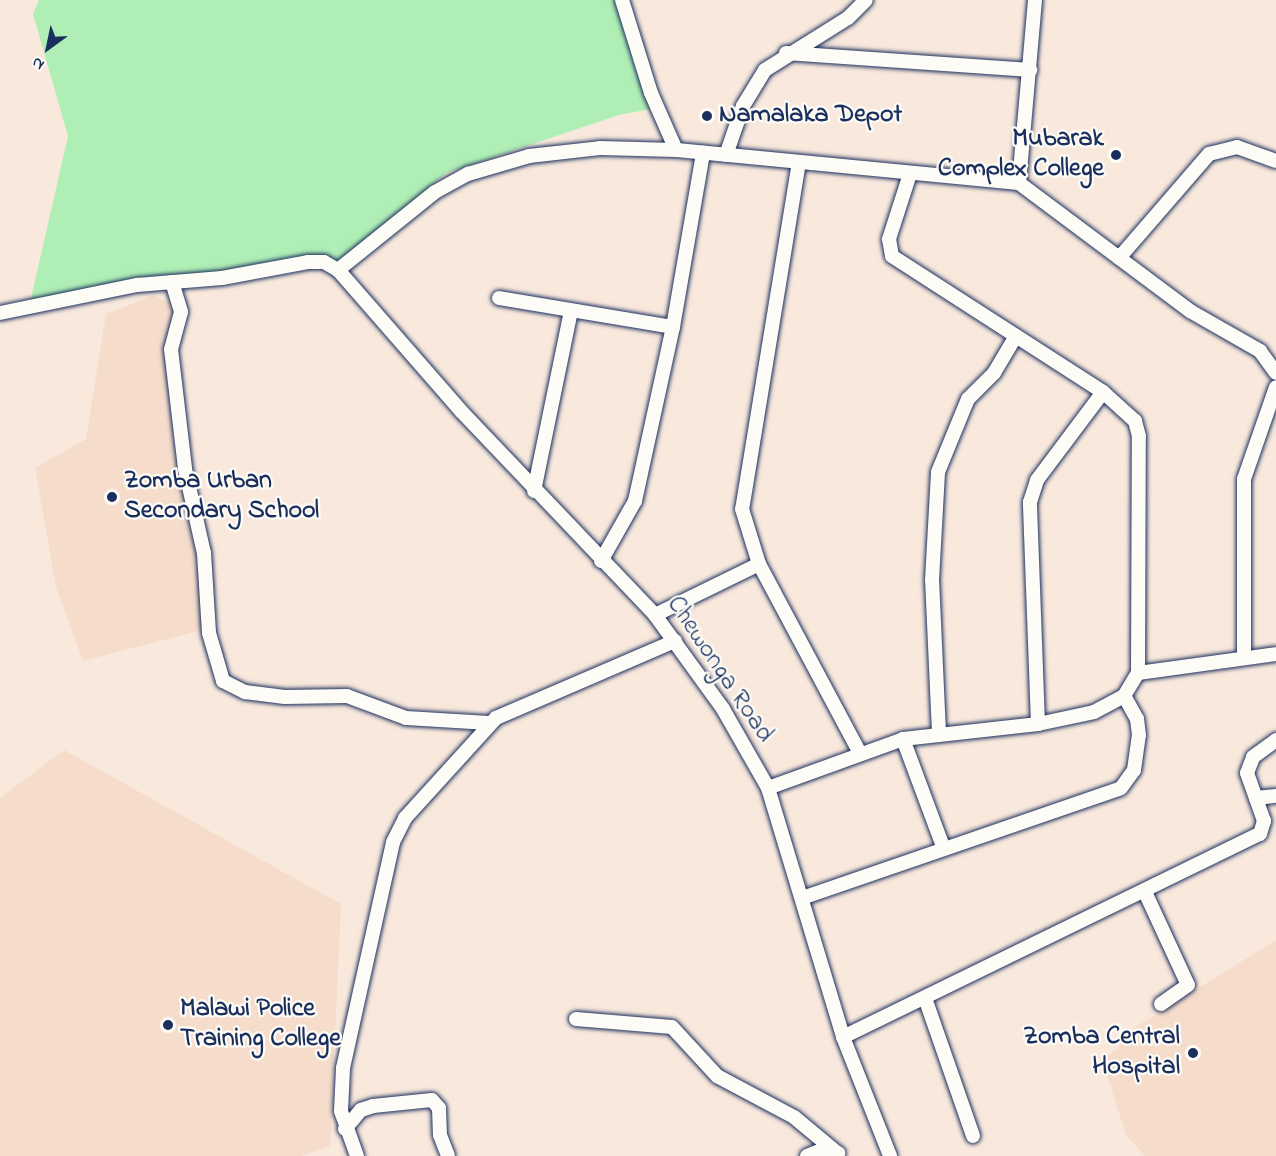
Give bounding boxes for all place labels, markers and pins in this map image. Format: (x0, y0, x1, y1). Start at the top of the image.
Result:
place label: Namalaka Depot (719, 100, 902, 132)
marker: Namalaka Depot (700, 109, 714, 123)
place label: Mubarak Complex College (938, 124, 1104, 186)
marker: Mubarak Complex College (1109, 148, 1123, 162)
place label: Zomba Urban Secondary School (124, 466, 319, 528)
marker: Zomba Urban Secondary School (105, 490, 119, 504)
place label: Malawi Police Training College (180, 994, 341, 1056)
marker: Malawi Police Training College (161, 1018, 175, 1032)
place label: Zomba Central Hospital (1023, 1022, 1180, 1084)
marker: Zomba Central Hospital (1184, 1044, 1202, 1062)

